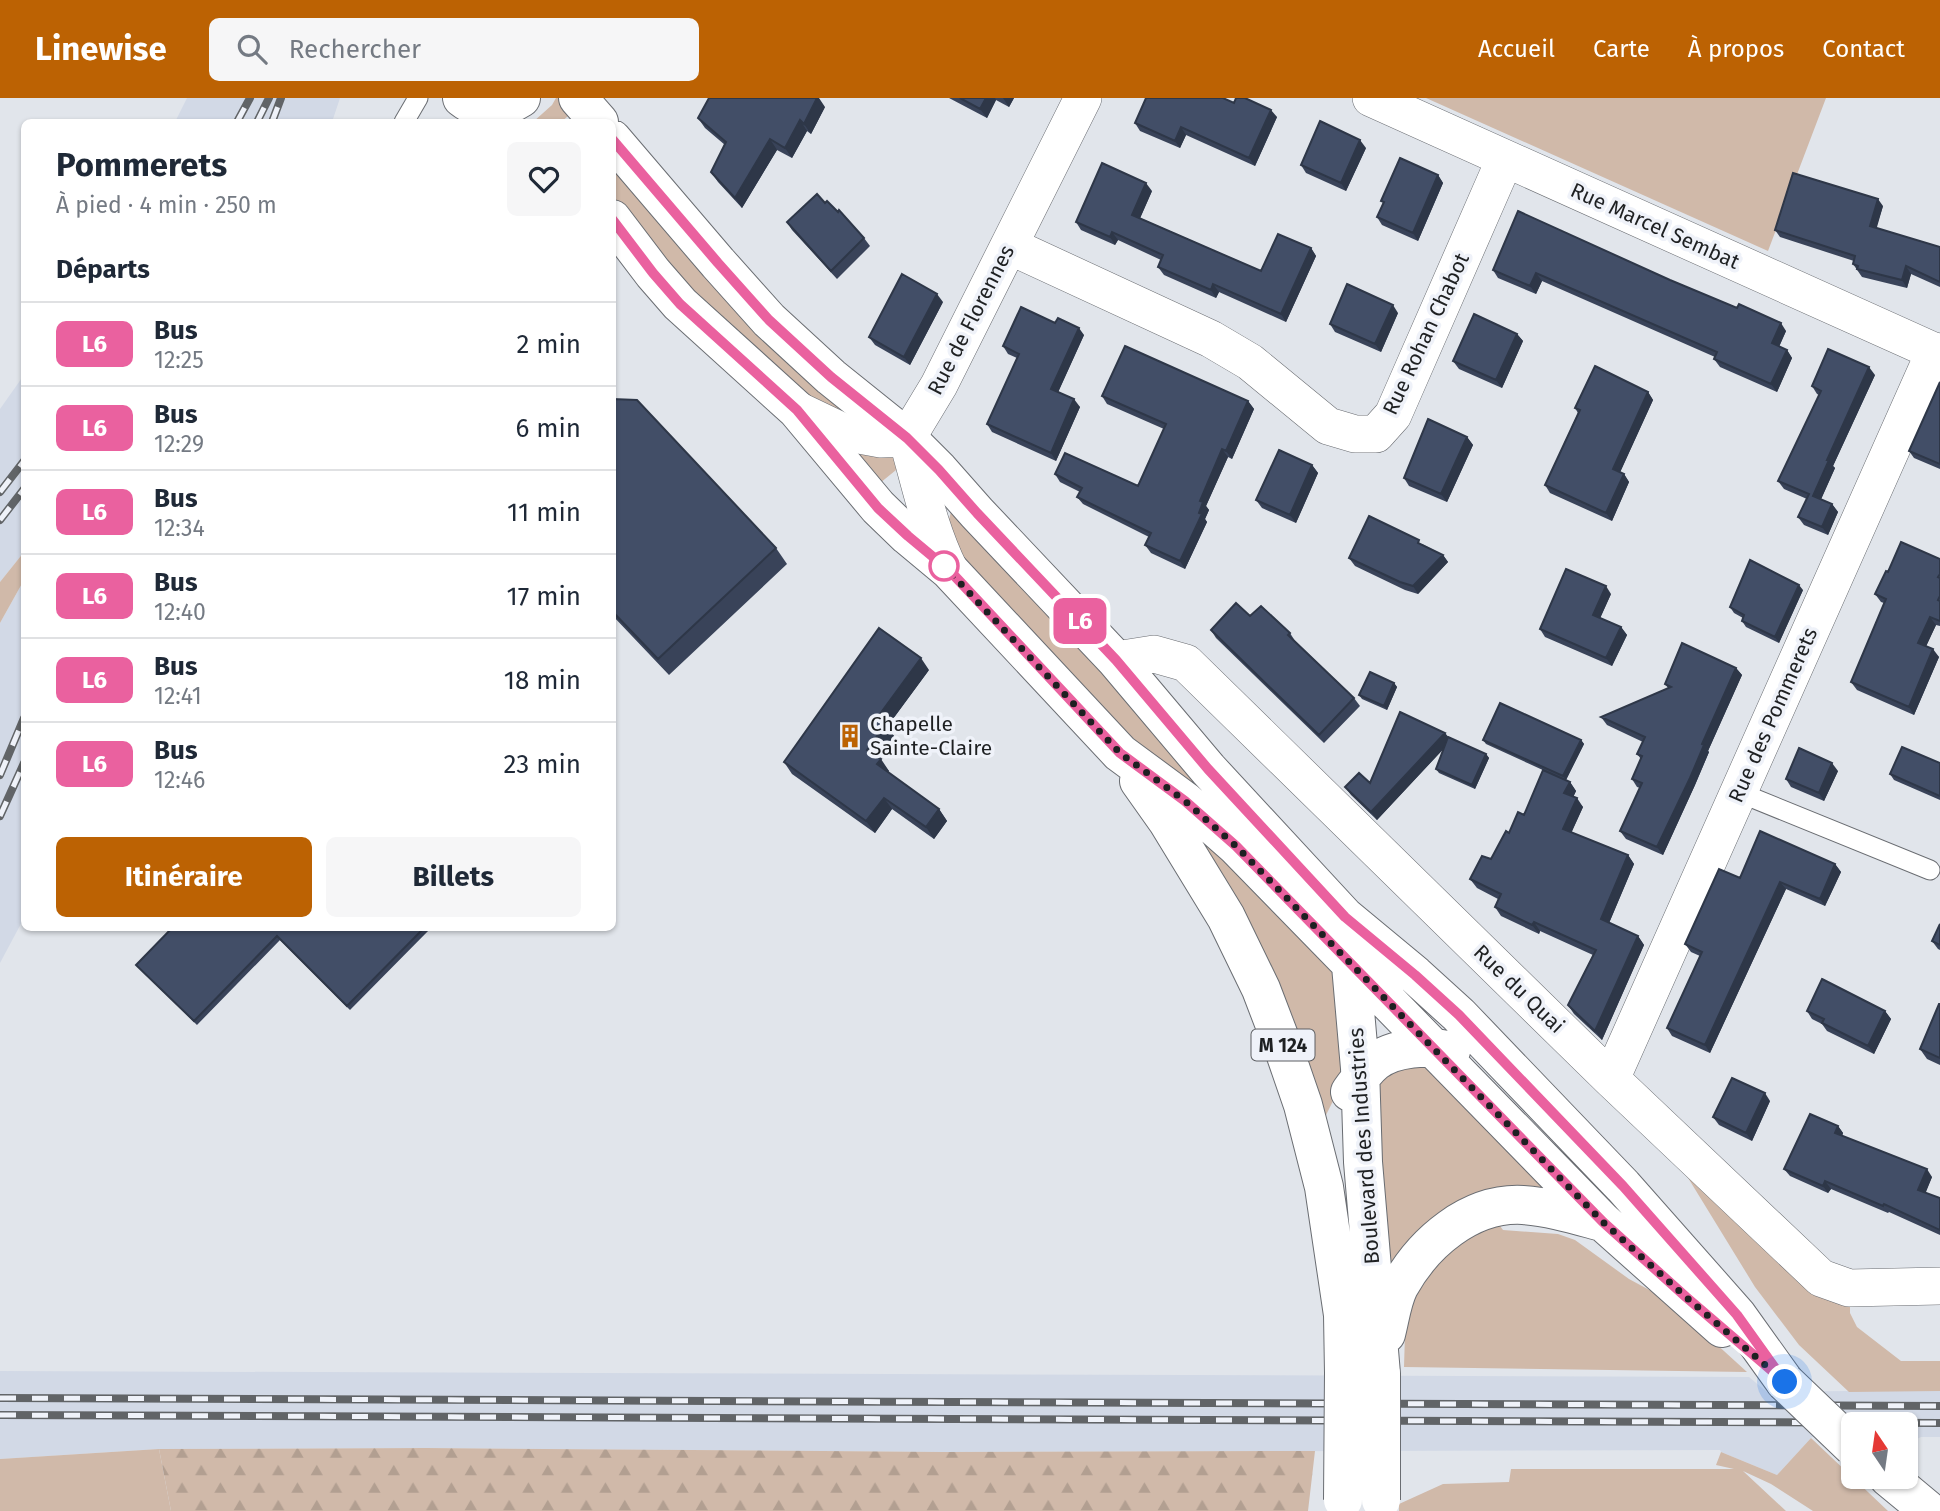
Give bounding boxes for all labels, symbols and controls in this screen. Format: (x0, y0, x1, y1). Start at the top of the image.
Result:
search box (209, 18, 699, 81)
text: Linewise (35, 29, 167, 69)
icon: search (233, 30, 271, 68)
text: Rechercher (289, 34, 421, 65)
text: Accueil (1478, 35, 1555, 63)
text: Carte (1593, 35, 1650, 63)
text: À propos (1688, 35, 1784, 63)
text: Contact (1822, 35, 1905, 63)
button: heart (507, 142, 581, 216)
text: Pommerets (56, 145, 227, 185)
street label: Rue Marcel Sembat (1567, 177, 1744, 275)
text: À pied · 4 min · 250 m (56, 191, 277, 219)
street label: Rue de Florennes (922, 241, 1020, 399)
street label: Rue Rohan Chabot (1377, 248, 1475, 419)
text: Départs (56, 254, 150, 285)
text: Bus (154, 315, 197, 346)
text: 2 min (516, 329, 581, 360)
text: L6 (82, 330, 107, 358)
text: 12:25 (154, 346, 204, 374)
text: Bus (154, 399, 197, 430)
text: 6 min (515, 413, 581, 444)
text: L6 (82, 414, 107, 442)
text: 12:29 (154, 430, 204, 458)
text: Bus (154, 483, 197, 514)
text: 11 min (507, 497, 581, 528)
text: L6 (82, 498, 107, 526)
text: 12:34 (154, 514, 205, 542)
unlabelled marker (929, 551, 959, 581)
text: Bus (154, 567, 197, 598)
text: 17 min (506, 581, 581, 612)
text: L6 (82, 582, 107, 610)
text: 12:40 (154, 598, 206, 626)
line badge: L6 (1048, 598, 1112, 644)
text: L6 (1067, 607, 1093, 635)
street label: Rue des Pommerets (1723, 623, 1823, 807)
text: Bus (154, 651, 197, 682)
text: 18 min (504, 665, 581, 696)
text: L6 (82, 666, 107, 694)
text: 12:41 (154, 682, 202, 710)
place label: Chapelle Sainte-Claire (870, 711, 992, 761)
building icon: Chapelle Sainte-Claire (836, 722, 864, 750)
text: Bus (154, 735, 197, 766)
text: 23 min (504, 749, 581, 780)
text: L6 (82, 750, 107, 778)
text: 12:46 (154, 766, 205, 794)
button: Itinéraire (56, 837, 312, 917)
button: Billets (326, 837, 581, 917)
street label: Rue du Quai (1468, 939, 1570, 1039)
street label: Boulevard des Industries (1343, 1027, 1385, 1265)
road number: M 124 (1252, 1029, 1314, 1060)
your location (1767, 1364, 1802, 1399)
north arrow (1841, 1412, 1918, 1489)
map controls (1841, 1412, 1918, 1489)

